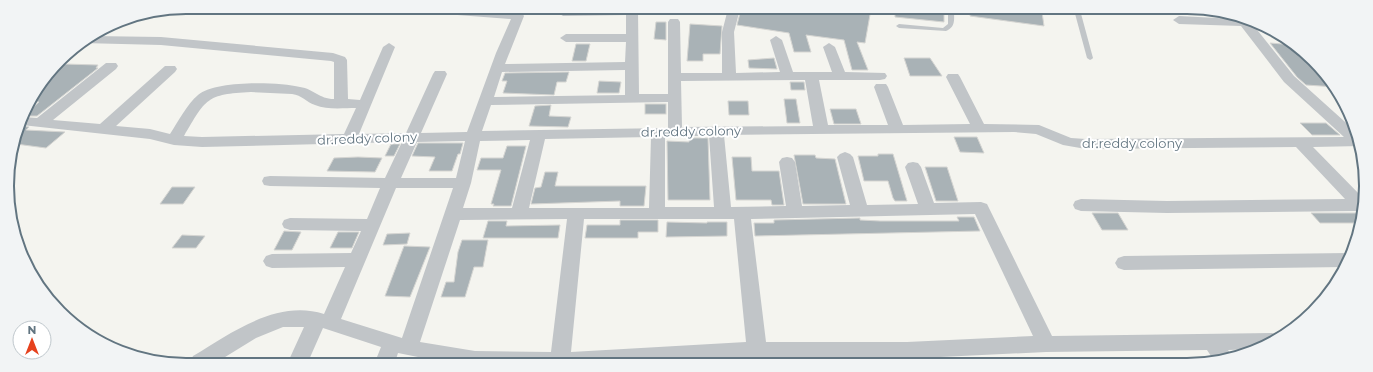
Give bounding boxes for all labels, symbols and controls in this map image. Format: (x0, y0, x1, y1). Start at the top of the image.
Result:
street label: dr.reddy colony (641, 122, 742, 140)
street label: dr.reddy colony (317, 128, 418, 148)
street label: dr.reddy colony (1082, 135, 1183, 151)
north arrow (12, 320, 52, 360)
text: N (28, 323, 36, 337)

